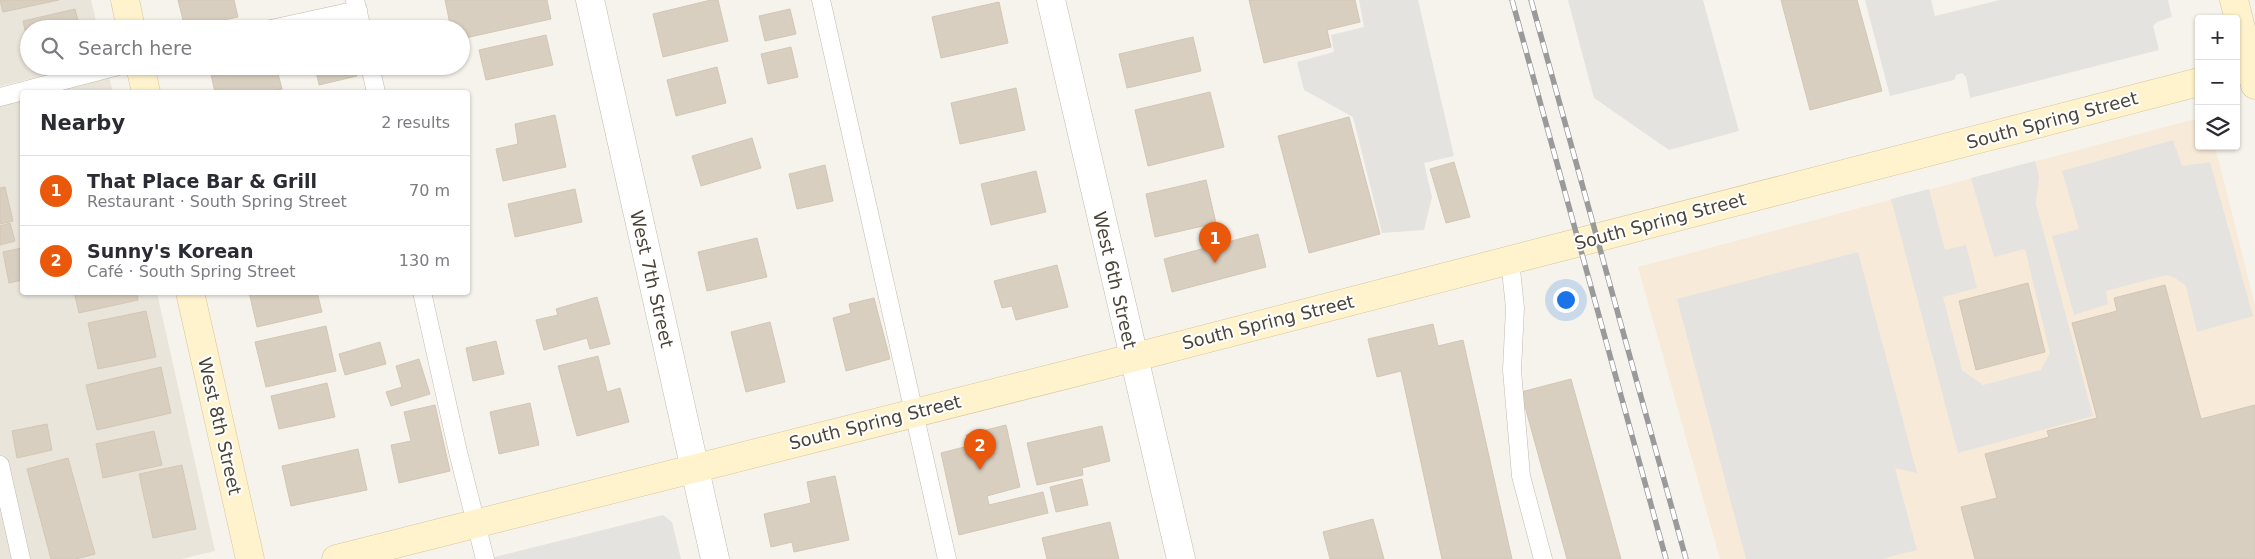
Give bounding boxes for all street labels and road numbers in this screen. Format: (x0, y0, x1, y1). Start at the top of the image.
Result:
street label: South Spring Street (1964, 87, 2140, 153)
street label: South Spring Street (1572, 188, 1748, 254)
street label: West 7th Street (626, 208, 678, 350)
street label: West 6th Street (1089, 209, 1141, 351)
street label: South Spring Street (1180, 290, 1356, 354)
street label: West 8th Street (194, 355, 246, 497)
street label: South Spring Street (787, 390, 963, 454)

